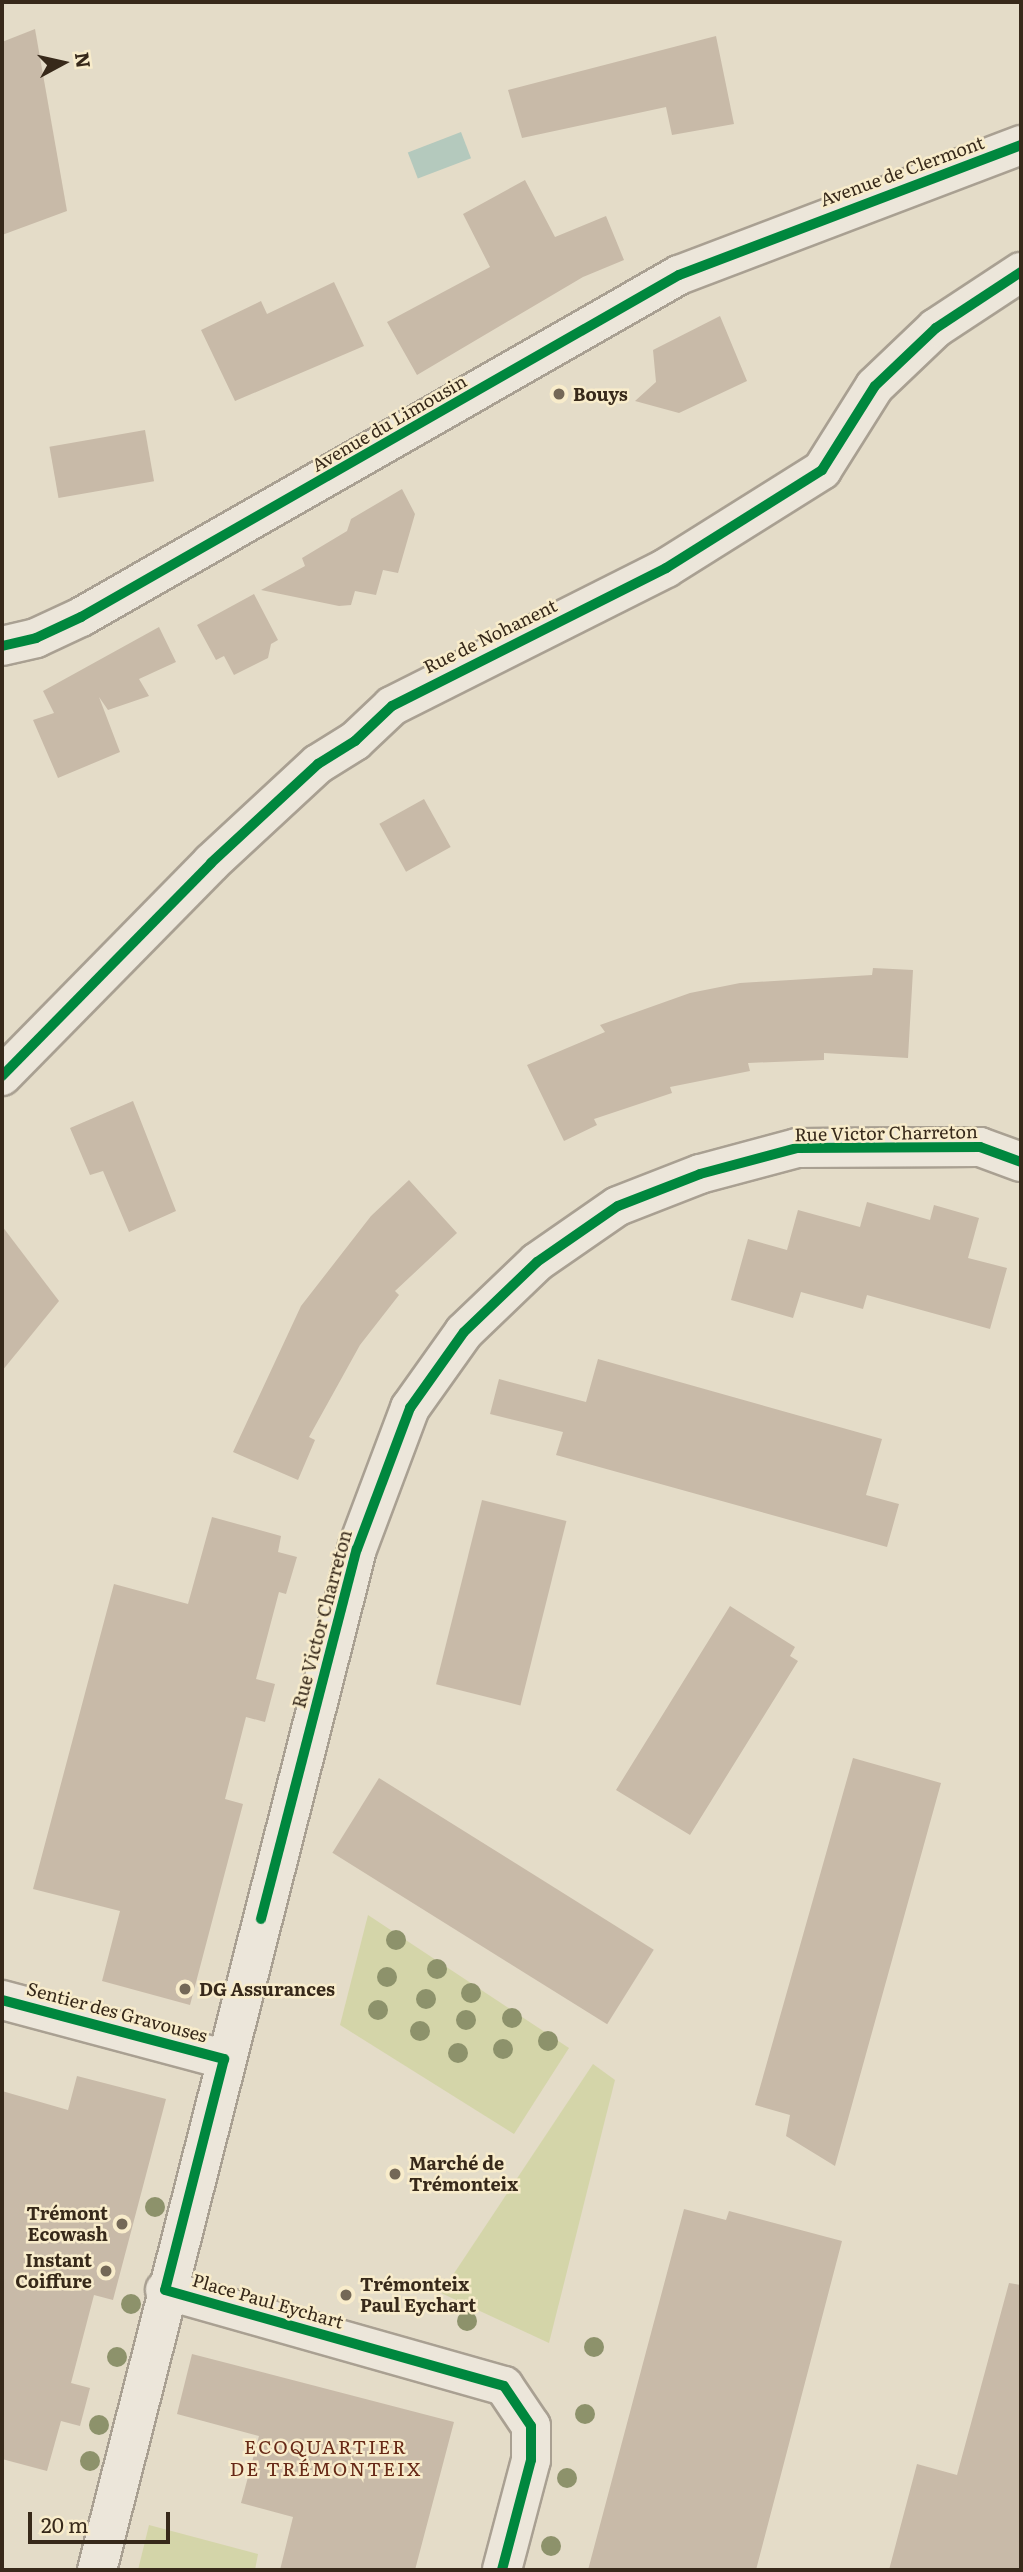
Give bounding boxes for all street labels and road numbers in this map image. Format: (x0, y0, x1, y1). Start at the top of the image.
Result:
street label: Avenue de Clermont (817, 131, 987, 211)
street label: Avenue du Limousin (308, 370, 470, 476)
street label: Rue de Nohanent (420, 594, 560, 678)
street label: Rue Victor Charreton (794, 1121, 978, 1145)
street label: Rue Victor Charreton (288, 1528, 356, 1710)
street label: Sentier des Gravouses (24, 1978, 210, 2046)
street label: Place Paul Eychart (190, 2269, 346, 2333)

